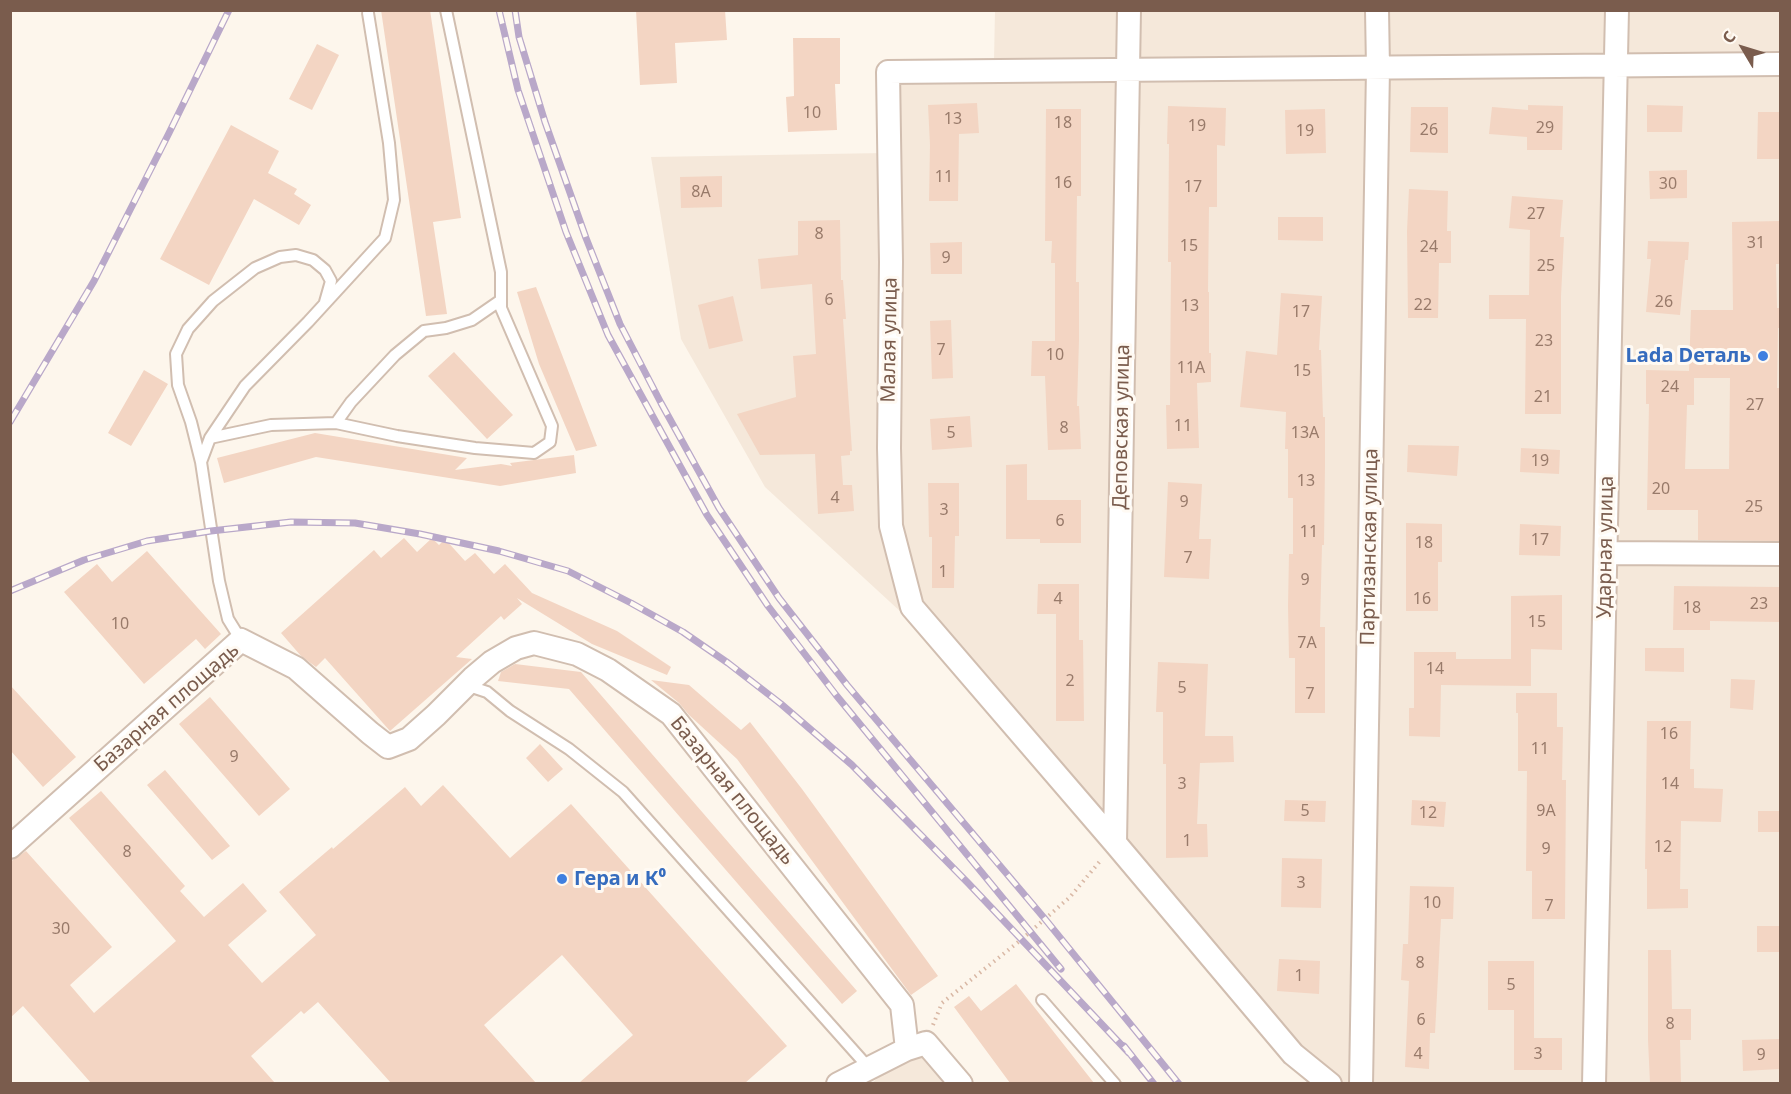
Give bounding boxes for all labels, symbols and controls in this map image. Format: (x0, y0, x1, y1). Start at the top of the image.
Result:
north arrow (1713, 18, 1773, 78)
text: С (1717, 26, 1741, 48)
house number: 10 (803, 103, 821, 123)
house number: 13 (944, 109, 962, 129)
house number: 18 (1054, 113, 1072, 133)
house number: 19 (1188, 116, 1206, 136)
house number: 29 (1536, 118, 1554, 138)
house number: 26 (1420, 120, 1438, 140)
house number: 19 (1296, 121, 1314, 141)
house number: 11 (935, 167, 953, 187)
house number: 16 (1054, 173, 1072, 193)
house number: 30 (1659, 174, 1677, 194)
house number: 17 (1184, 177, 1202, 197)
house number: 8А (691, 182, 711, 202)
house number: 27 (1527, 204, 1545, 224)
house number: 8 (814, 224, 824, 244)
house number: 31 (1747, 233, 1765, 253)
house number: 15 (1180, 236, 1198, 256)
house number: 24 (1420, 237, 1438, 257)
house number: 9 (941, 248, 951, 268)
house number: 25 (1537, 256, 1555, 276)
street label: Малая улица (877, 277, 903, 403)
house number: 6 (824, 290, 834, 310)
house number: 26 (1655, 292, 1673, 312)
house number: 22 (1414, 295, 1432, 315)
house number: 13 (1181, 296, 1199, 316)
house number: 17 (1292, 302, 1310, 322)
house number: 23 (1535, 331, 1553, 351)
house number: 7 (936, 340, 946, 360)
street label: Деповская улица (1109, 344, 1135, 510)
place label: Lada Dеталь (1626, 344, 1751, 368)
house number: 10 (1046, 345, 1064, 365)
marker: Lada Dеталь (1756, 349, 1770, 363)
house number: 11А (1177, 358, 1205, 378)
house number: 15 (1293, 361, 1311, 381)
house number: 24 (1661, 377, 1679, 397)
house number: 21 (1534, 387, 1552, 407)
house number: 27 (1746, 395, 1764, 415)
house number: 11 (1174, 416, 1192, 436)
house number: 8 (1059, 418, 1069, 438)
house number: 5 (946, 423, 956, 443)
house number: 13А (1291, 423, 1319, 443)
street label: Партизанская улица (1356, 448, 1384, 646)
house number: 19 (1531, 451, 1549, 471)
house number: 13 (1297, 471, 1315, 491)
street label: Ударная улица (1593, 476, 1619, 618)
house number: 20 (1652, 479, 1670, 499)
house number: 4 (830, 488, 840, 508)
house number: 9 (1179, 492, 1189, 512)
house number: 25 (1745, 497, 1763, 517)
house number: 3 (939, 500, 949, 520)
house number: 6 (1055, 511, 1065, 531)
house number: 11 (1300, 522, 1318, 542)
house number: 17 (1531, 530, 1549, 550)
house number: 18 (1415, 533, 1433, 553)
house number: 7 (1183, 548, 1193, 568)
house number: 1 (938, 562, 948, 582)
house number: 9 (1300, 570, 1310, 590)
house number: 4 (1053, 589, 1063, 609)
house number: 16 (1413, 589, 1431, 609)
house number: 23 (1750, 594, 1768, 614)
house number: 18 (1683, 598, 1701, 618)
house number: 15 (1528, 612, 1546, 632)
house number: 10 (111, 614, 129, 634)
house number: 7А (1297, 633, 1317, 653)
street label: Базарная площадь (90, 638, 244, 778)
house number: 14 (1426, 659, 1444, 679)
house number: 2 (1065, 671, 1075, 691)
house number: 5 (1177, 678, 1187, 698)
house number: 7 (1305, 684, 1315, 704)
street label: Базарная площадь (665, 712, 799, 870)
house number: 16 (1660, 724, 1678, 744)
house number: 11 (1531, 739, 1549, 759)
house number: 9 (229, 747, 239, 767)
house number: 3 (1177, 774, 1187, 794)
house number: 14 (1661, 774, 1679, 794)
house number: 5 (1300, 801, 1310, 821)
house number: 9А (1536, 801, 1556, 821)
house number: 12 (1419, 803, 1437, 823)
house number: 1 (1182, 831, 1192, 851)
house number: 12 (1654, 837, 1672, 857)
house number: 9 (1541, 839, 1551, 859)
house number: 8 (122, 842, 132, 862)
place label: Гера и К⁰ (574, 867, 666, 891)
marker: Гера и К⁰ (555, 872, 569, 886)
house number: 3 (1296, 873, 1306, 893)
house number: 10 (1423, 893, 1441, 913)
house number: 7 (1544, 896, 1554, 916)
house number: 30 (52, 919, 70, 939)
house number: 8 (1415, 953, 1425, 973)
house number: 1 (1294, 966, 1304, 986)
house number: 5 (1506, 975, 1516, 995)
house number: 6 (1416, 1010, 1426, 1030)
house number: 8 (1665, 1014, 1675, 1034)
house number: 4 (1413, 1044, 1423, 1064)
house number: 3 (1533, 1044, 1543, 1064)
house number: 9 (1756, 1045, 1766, 1065)

